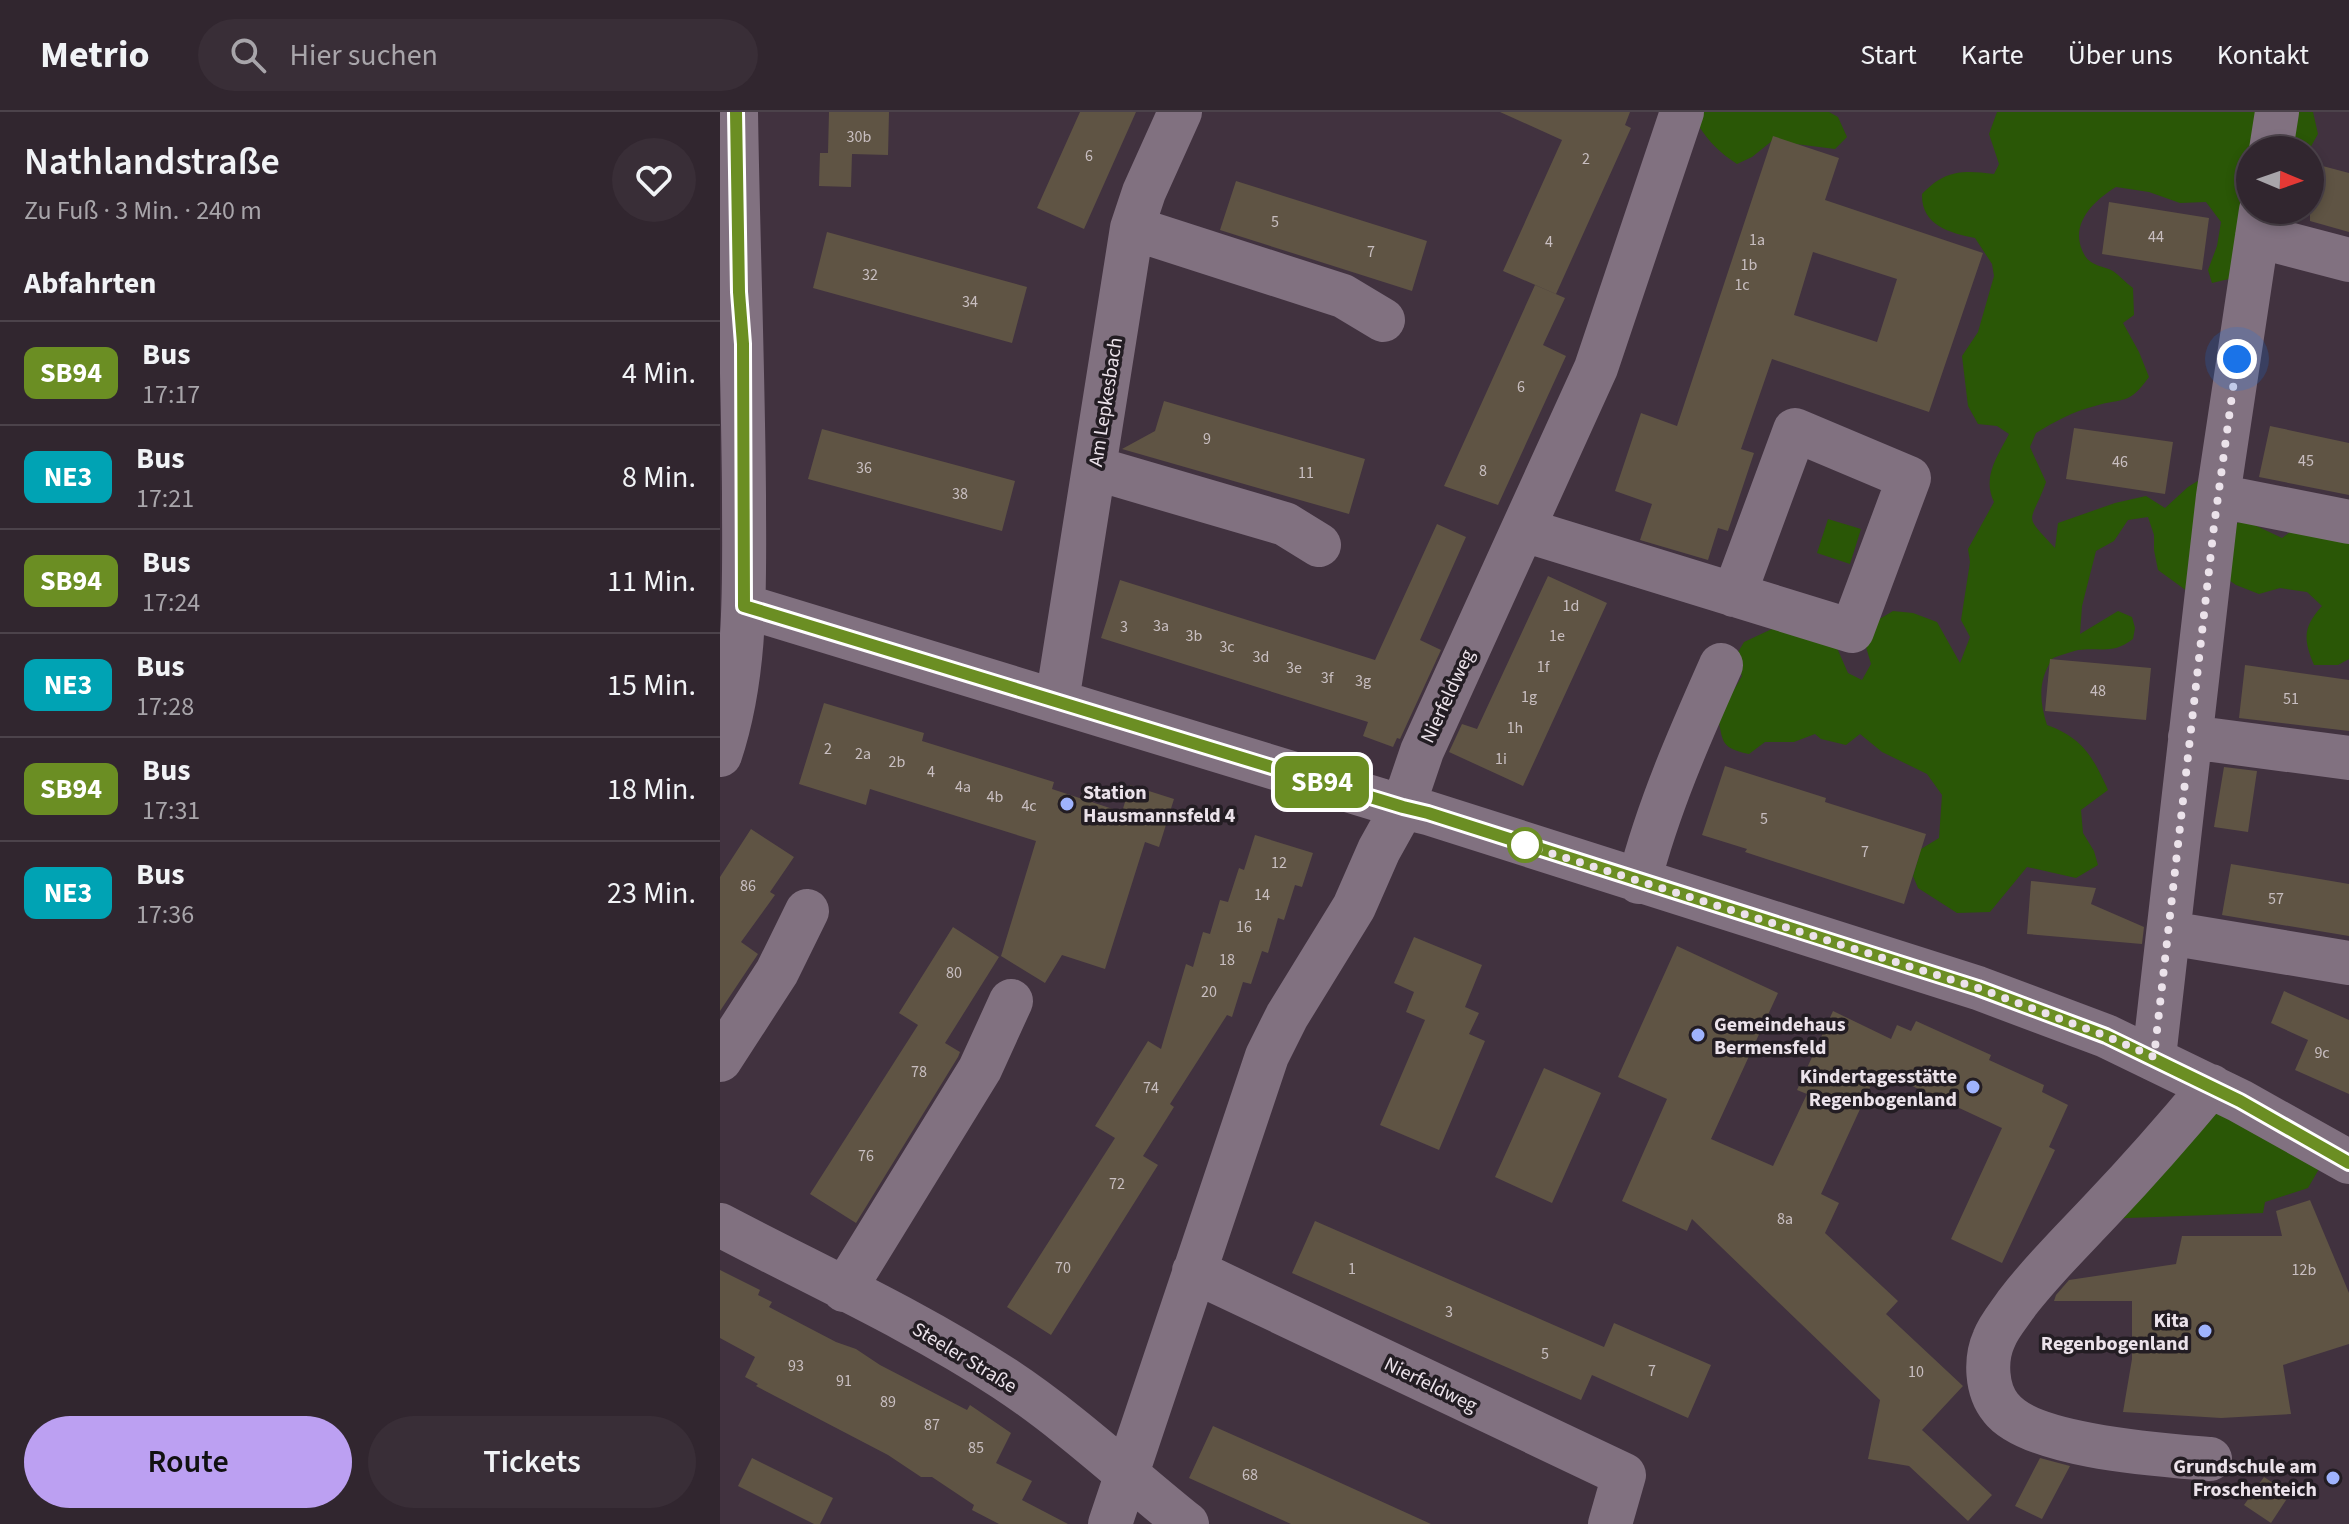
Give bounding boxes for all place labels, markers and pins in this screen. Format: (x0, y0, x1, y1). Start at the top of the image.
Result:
place label: Station Hausmannsfeld 4 (1083, 779, 1236, 830)
marker: Station Hausmannsfeld 4 (1058, 795, 1076, 813)
unlabelled marker (1508, 828, 1542, 862)
place label: Gemeindehaus Bermensfeld (1714, 1011, 1846, 1062)
marker: Gemeindehaus Bermensfeld (1689, 1026, 1707, 1044)
place label: Kindertagesstätte Regenbogenland (1800, 1063, 1957, 1114)
marker: Kindertagesstätte Regenbogenland (1964, 1078, 1982, 1096)
place label: Kita Regenbogenland (2041, 1307, 2189, 1358)
marker: Kita Regenbogenland (2196, 1322, 2214, 1340)
place label: Grundschule am Froschenteich (2173, 1453, 2317, 1504)
marker: Grundschule am Froschenteich (2324, 1469, 2342, 1487)

